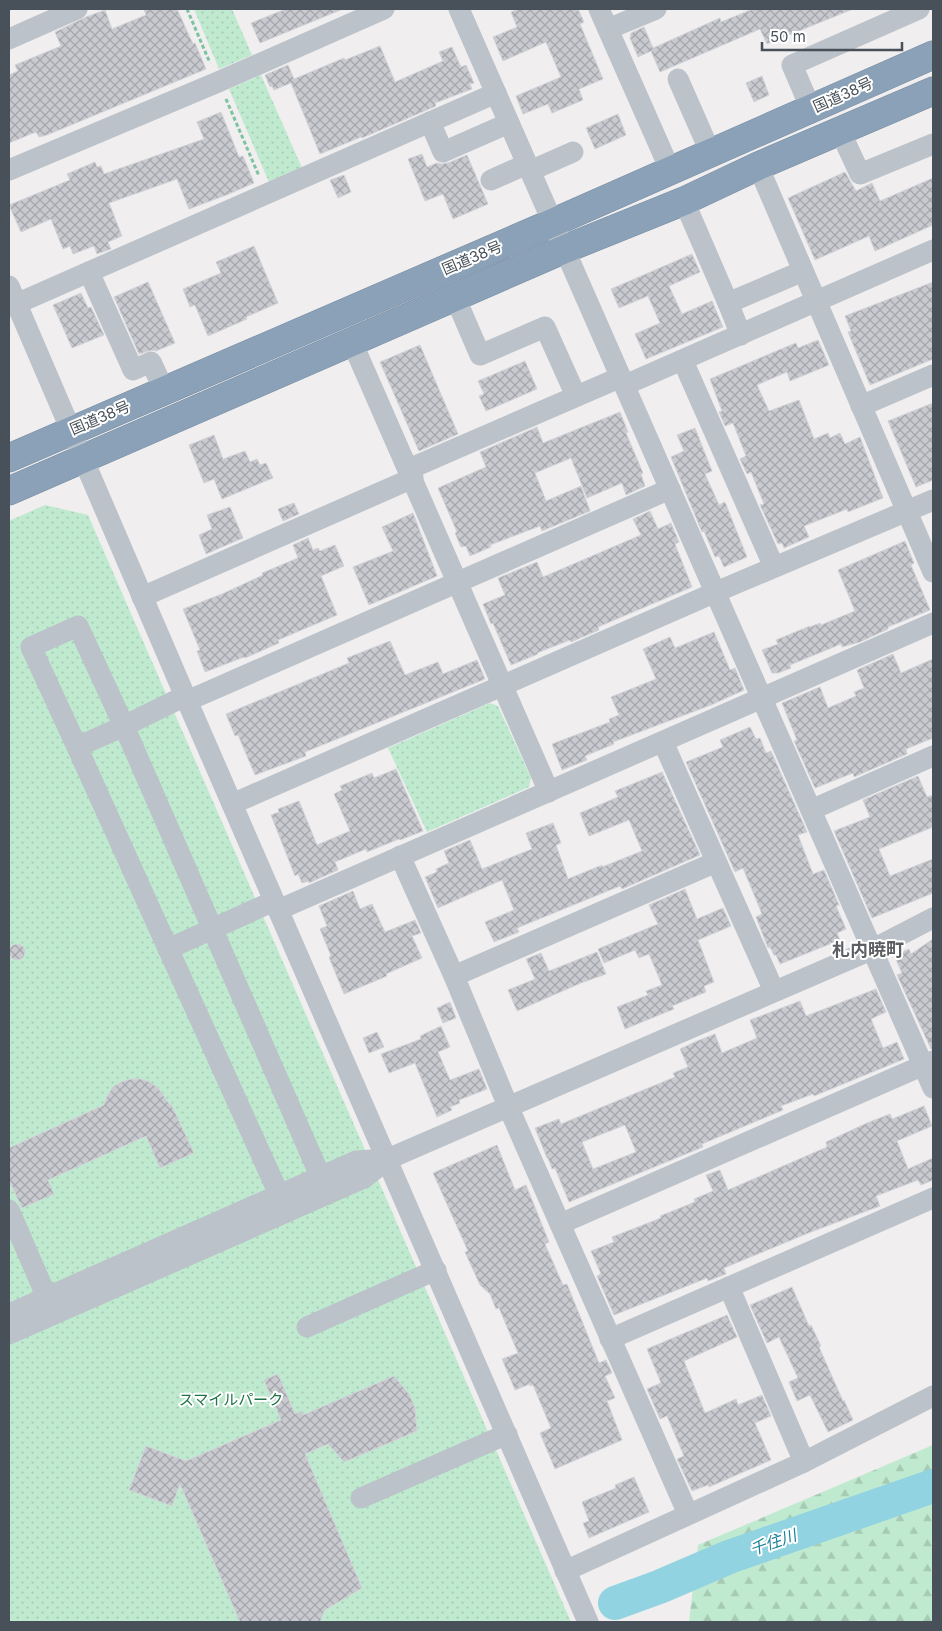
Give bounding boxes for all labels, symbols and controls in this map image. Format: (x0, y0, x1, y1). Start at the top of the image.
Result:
scale bar (762, 20, 902, 52)
text: 50 m (770, 27, 806, 46)
street label: 国道38号 (810, 73, 876, 116)
street label: 国道38号 (439, 236, 505, 279)
street label: 国道38号 (67, 396, 133, 439)
district label: 札内暁町 (832, 939, 904, 960)
park label: スマイルパーク (179, 1390, 283, 1409)
water label: 千住川 (747, 1524, 801, 1559)

